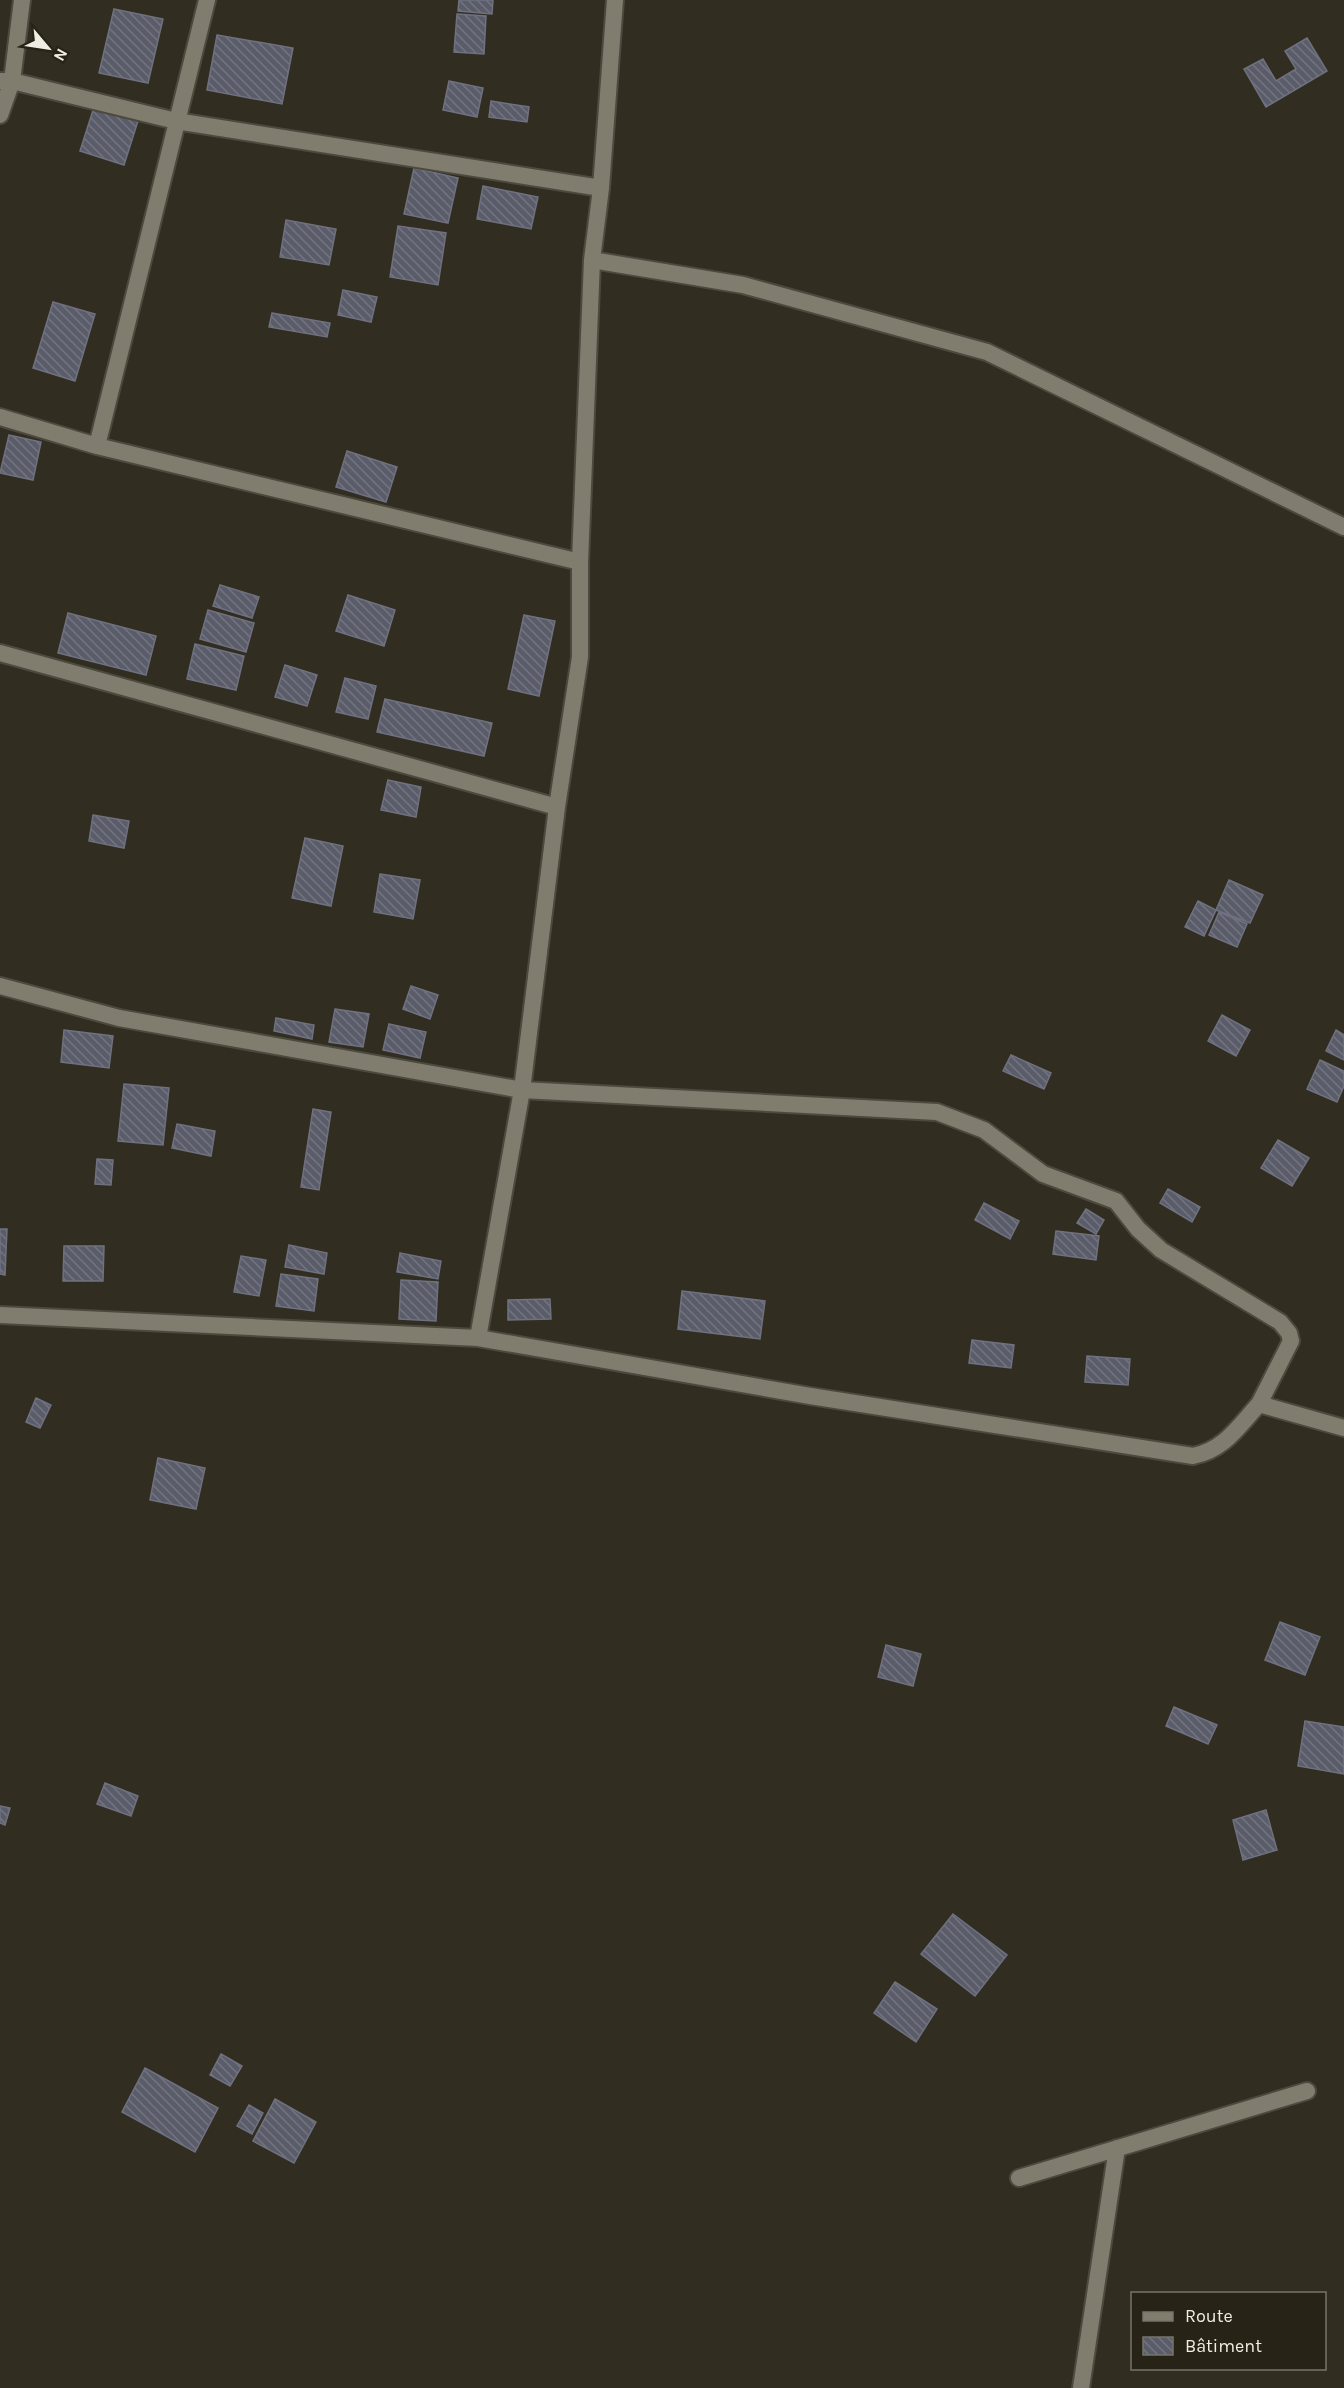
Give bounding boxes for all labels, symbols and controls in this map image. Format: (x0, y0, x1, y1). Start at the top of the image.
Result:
north arrow (18, 18, 78, 78)
text: N (50, 45, 72, 65)
legend (1131, 2292, 1326, 2370)
text: Route (1185, 2305, 1233, 2327)
text: Bâtiment (1185, 2335, 1262, 2357)

